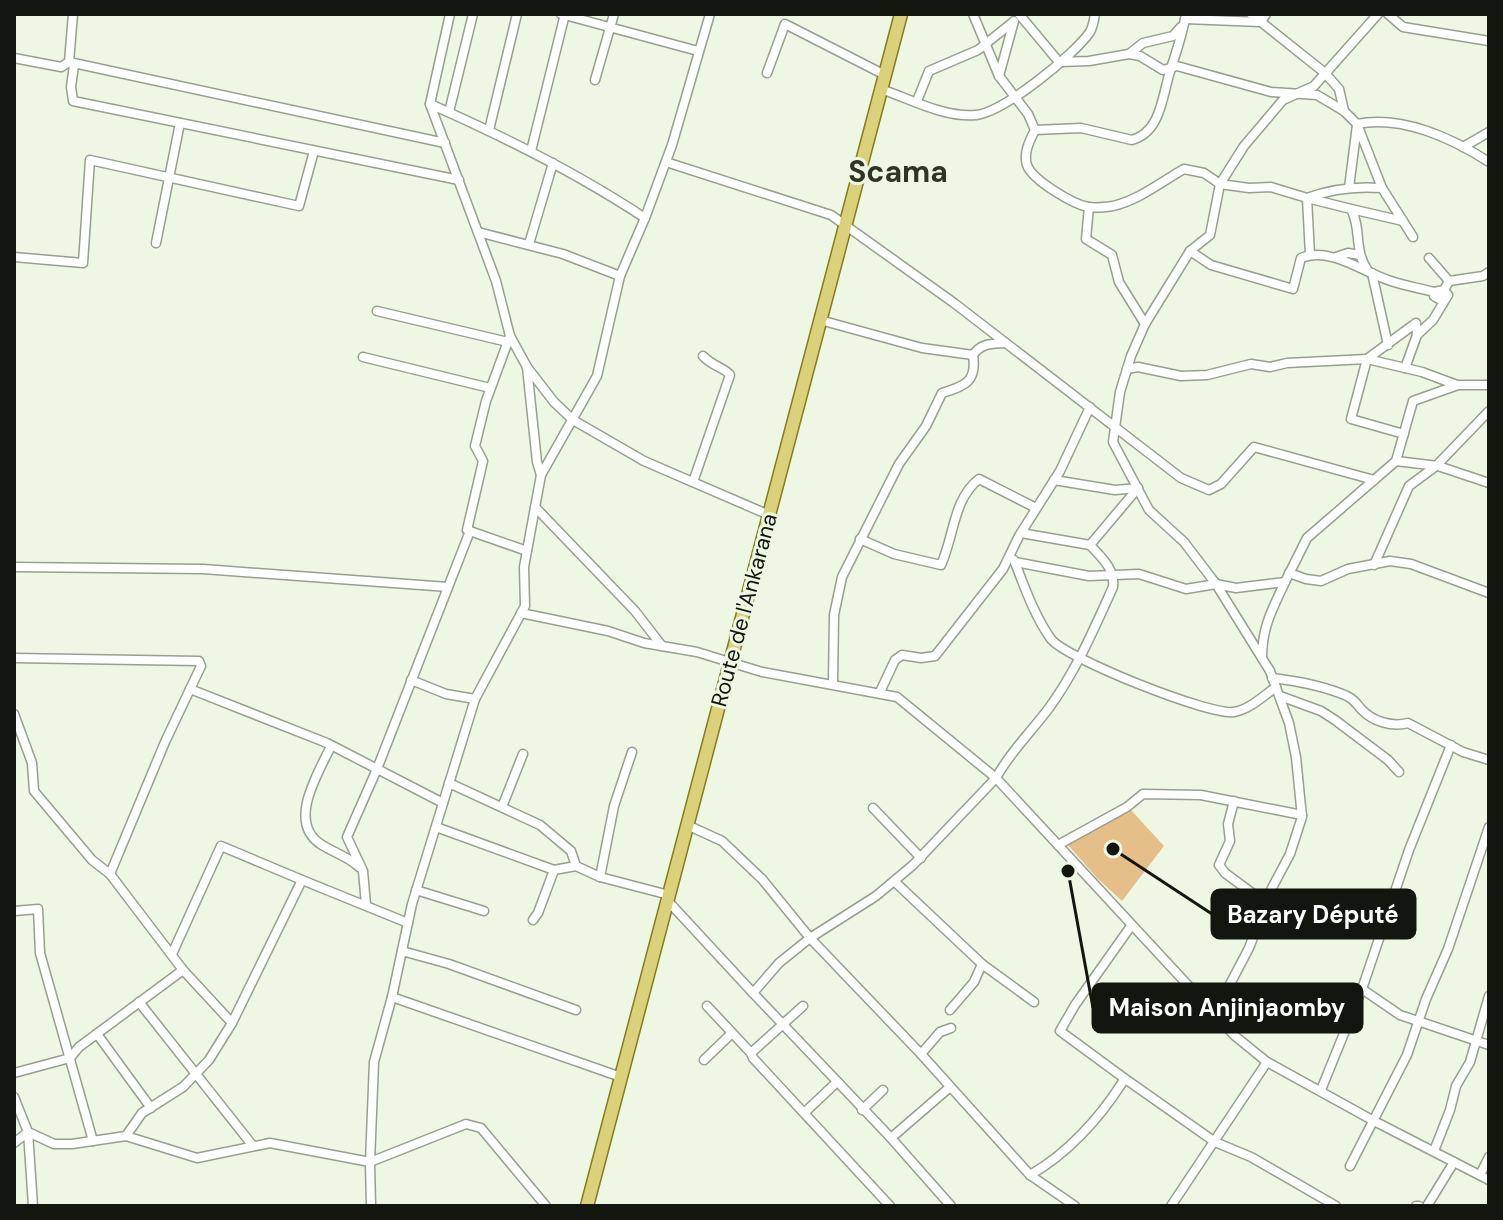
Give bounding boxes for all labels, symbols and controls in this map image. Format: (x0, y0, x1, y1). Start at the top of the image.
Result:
district label: Scama (848, 152, 948, 191)
street label: Route de l'Ankarana (704, 510, 784, 710)
callout: Bazary Député (1212, 890, 1415, 938)
text: Bazary Député (1227, 899, 1399, 930)
callout: Maison Anjinjaomby (1093, 984, 1362, 1032)
text: Maison Anjinjaomby (1109, 992, 1346, 1023)

